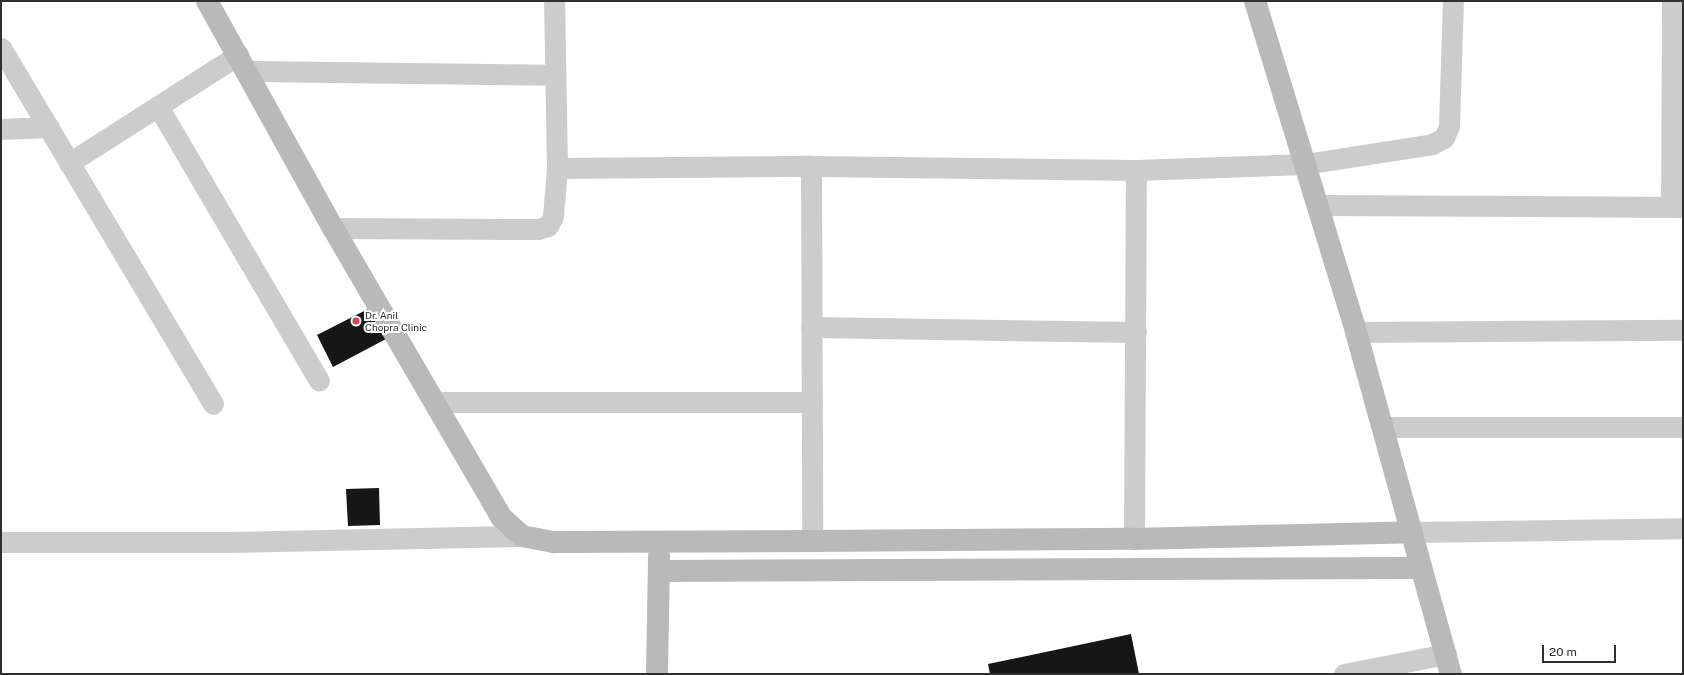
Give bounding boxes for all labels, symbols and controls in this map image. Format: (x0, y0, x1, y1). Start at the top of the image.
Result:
place label: Dr. Anil Chopra Clinic (365, 309, 427, 332)
marker: Dr. Anil Chopra Clinic (350, 315, 362, 327)
scale bar (1544, 637, 1618, 663)
text: 20 m (1549, 645, 1577, 659)

